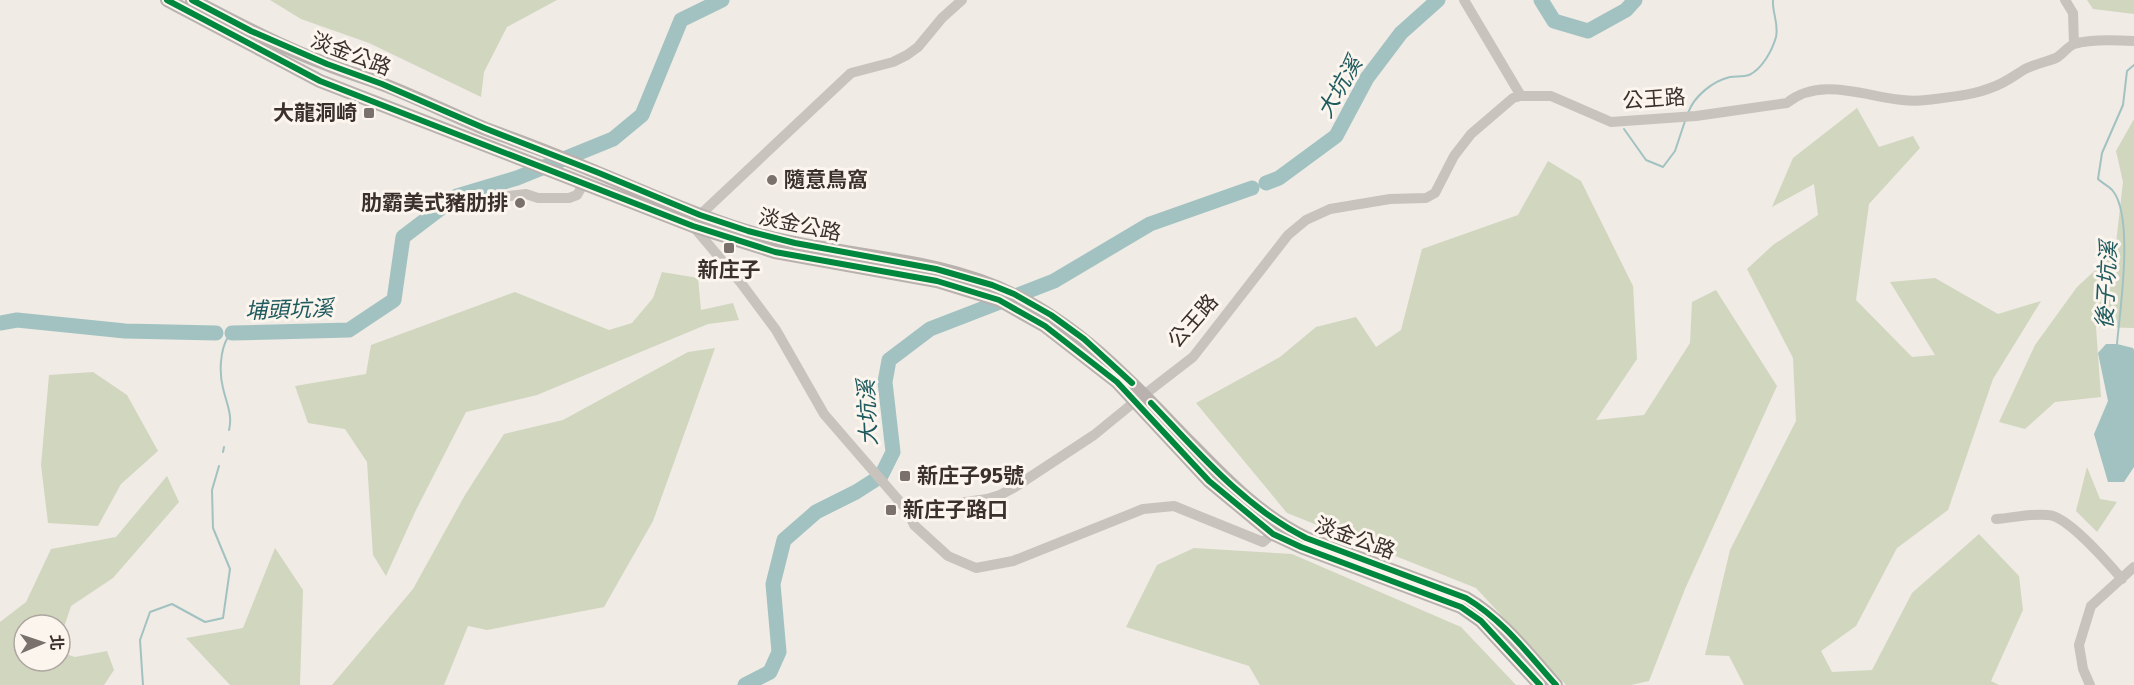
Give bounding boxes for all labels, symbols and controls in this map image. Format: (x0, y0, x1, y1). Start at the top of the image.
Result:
street label: 淡金公路 (307, 27, 395, 81)
water label: 大坑溪 (1311, 49, 1369, 123)
street label: 公王路 (1622, 84, 1686, 114)
place label: 大龍洞崎 (273, 100, 357, 126)
marker: 大龍洞崎 (362, 106, 376, 120)
place label: 隨意鳥窩 (784, 167, 868, 193)
marker: 隨意鳥窩 (765, 173, 779, 187)
place label: 肋霸美式豬肋排 (361, 190, 508, 216)
marker: 肋霸美式豬肋排 (513, 196, 527, 210)
street label: 淡金公路 (756, 204, 844, 246)
water label: 後子坑溪 (2091, 237, 2122, 330)
marker: 新庄子 (722, 241, 736, 255)
place label: 新庄子 (698, 257, 761, 283)
street label: 公王路 (1163, 289, 1223, 353)
water label: 埔頭坑溪 (245, 294, 336, 325)
water label: 大坑溪 (852, 376, 883, 447)
place label: 新庄子95號 (917, 463, 1024, 489)
marker: 新庄子95號 (898, 469, 912, 483)
place label: 新庄子路口 (903, 497, 1008, 523)
marker: 新庄子路口 (884, 503, 898, 517)
street label: 淡金公路 (1311, 511, 1399, 565)
north arrow (12, 613, 72, 673)
text: 北 (47, 634, 66, 651)

